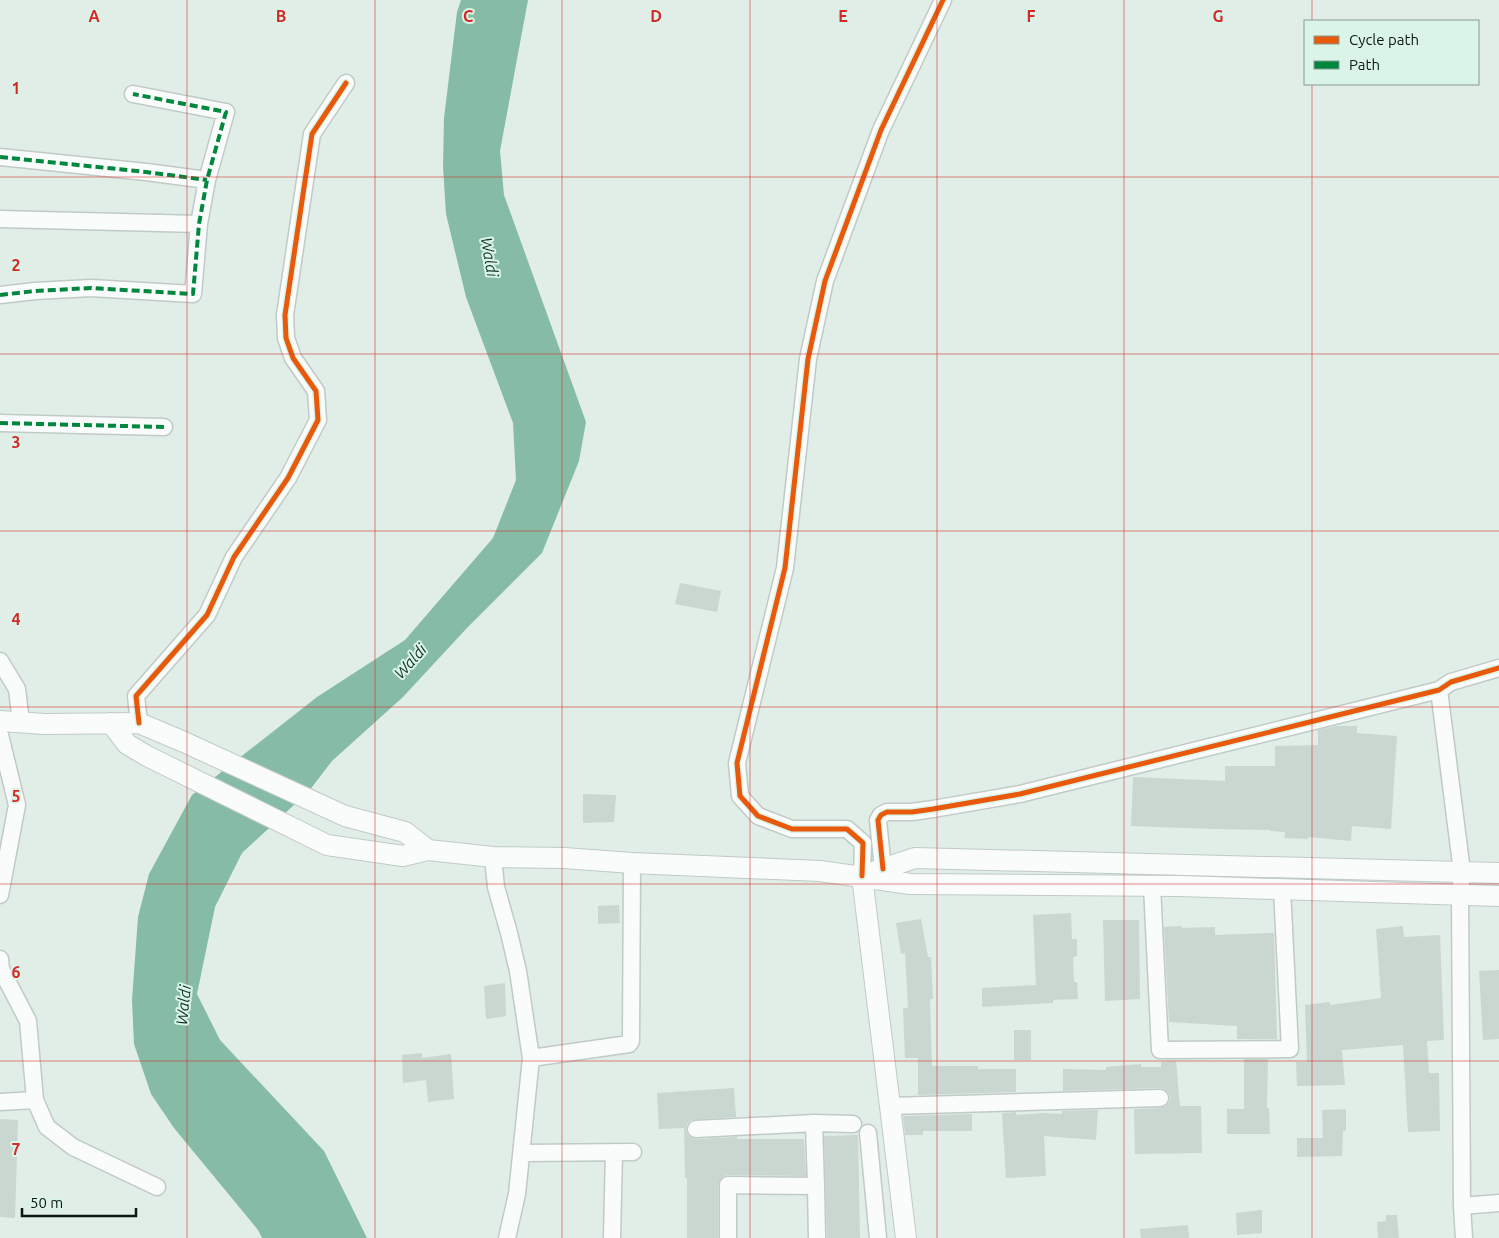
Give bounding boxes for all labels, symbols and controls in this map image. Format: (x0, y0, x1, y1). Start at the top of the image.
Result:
text: A (88, 7, 100, 25)
text: B (276, 7, 286, 25)
text: C (463, 7, 473, 25)
text: D (650, 7, 662, 25)
text: E (838, 7, 848, 25)
text: F (1027, 7, 1036, 25)
text: G (1212, 7, 1224, 25)
legend (1304, 20, 1479, 85)
text: Cycle path (1349, 31, 1419, 48)
text: Path (1349, 56, 1380, 73)
text: 1 (11, 79, 21, 97)
water label: Waldi (478, 236, 502, 279)
text: 2 (11, 256, 21, 274)
text: 3 (11, 433, 21, 451)
text: 4 (11, 610, 21, 628)
water label: Waldi (390, 639, 431, 682)
text: 5 (11, 787, 21, 805)
text: 6 (11, 963, 21, 981)
water label: Waldi (172, 983, 194, 1026)
text: 7 (11, 1140, 21, 1158)
scale bar (22, 1186, 136, 1218)
text: 50 m (30, 1194, 63, 1211)

